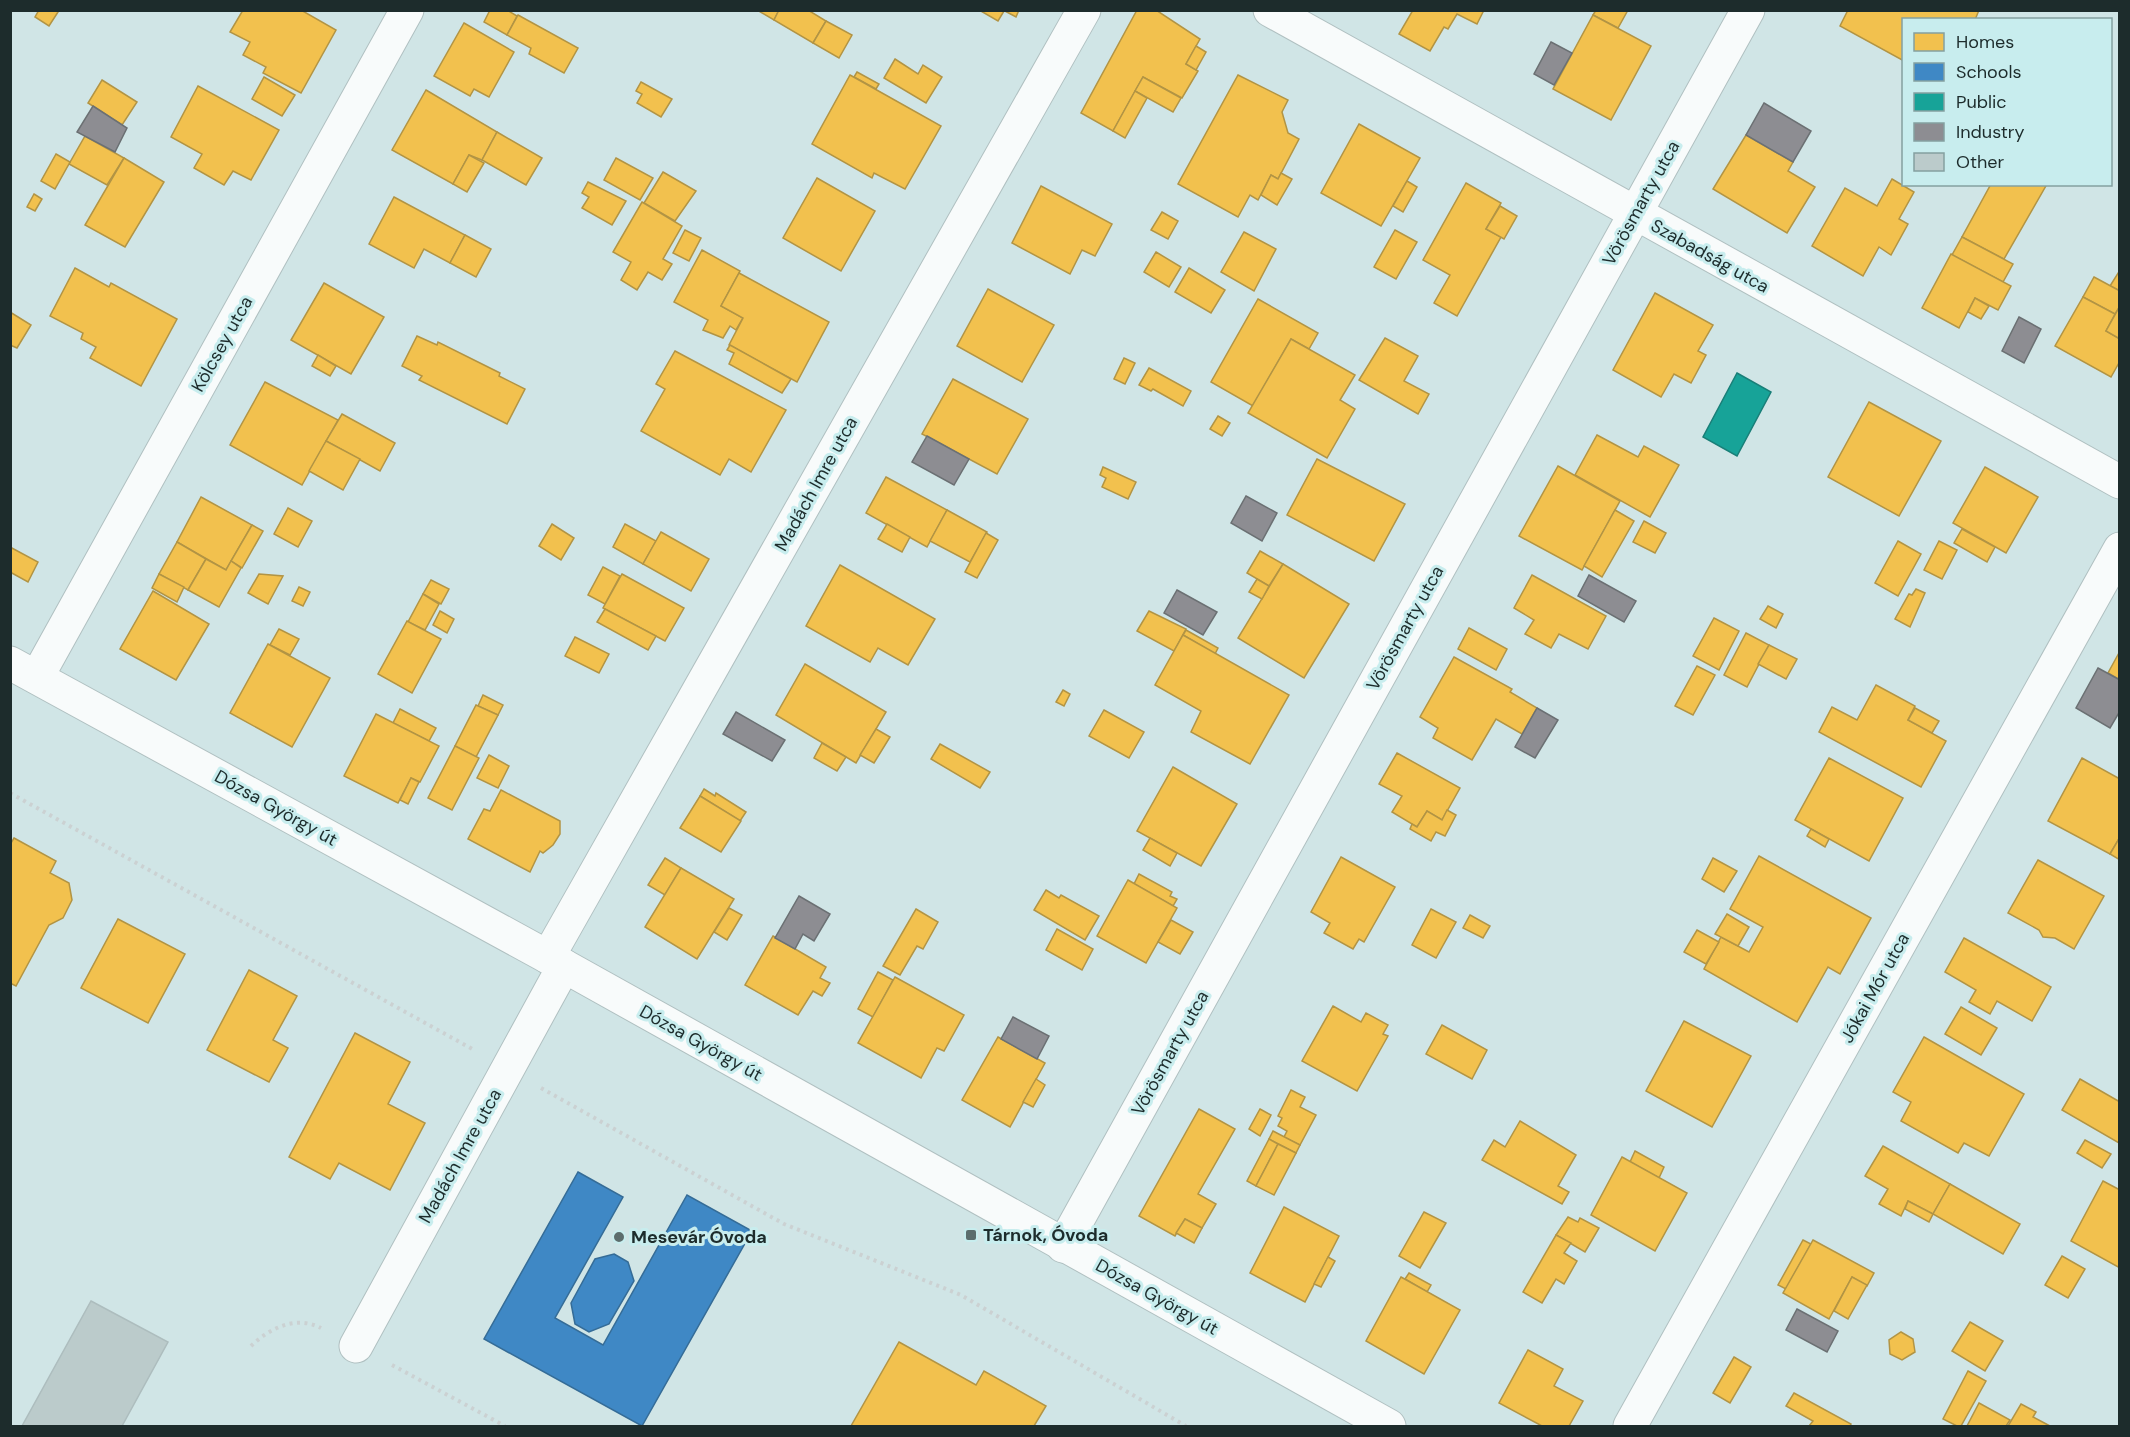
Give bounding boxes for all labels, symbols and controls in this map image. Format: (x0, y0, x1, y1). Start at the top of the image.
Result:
legend (1902, 18, 2112, 186)
text: Homes (1956, 30, 2014, 54)
text: Schools (1956, 60, 2021, 84)
text: Public (1956, 90, 2007, 114)
text: Industry (1956, 120, 2025, 144)
street label: Vörösmarty utca (1597, 136, 1685, 270)
text: Other (1956, 150, 2005, 174)
street label: Szabadság utca (1647, 214, 1773, 298)
street label: Kölcsey utca (186, 292, 258, 396)
street label: Madách Imre utca (769, 412, 863, 556)
street label: Vörösmarty utca (1361, 561, 1449, 695)
street label: Dózsa György út (210, 764, 342, 852)
street label: Jókai Mór utca (1835, 929, 1915, 1047)
street label: Vörösmarty utca (1126, 986, 1214, 1120)
street label: Dózsa György út (635, 999, 767, 1087)
street label: Madách Imre utca (413, 1084, 507, 1228)
place label: Tárnok, Óvoda (983, 1223, 1108, 1247)
place label: Mesevár Óvoda (631, 1225, 767, 1249)
marker: Tárnok, Óvoda (964, 1228, 978, 1242)
marker: Mesevár Óvoda (612, 1230, 626, 1244)
street label: Dózsa György út (1091, 1253, 1223, 1341)

